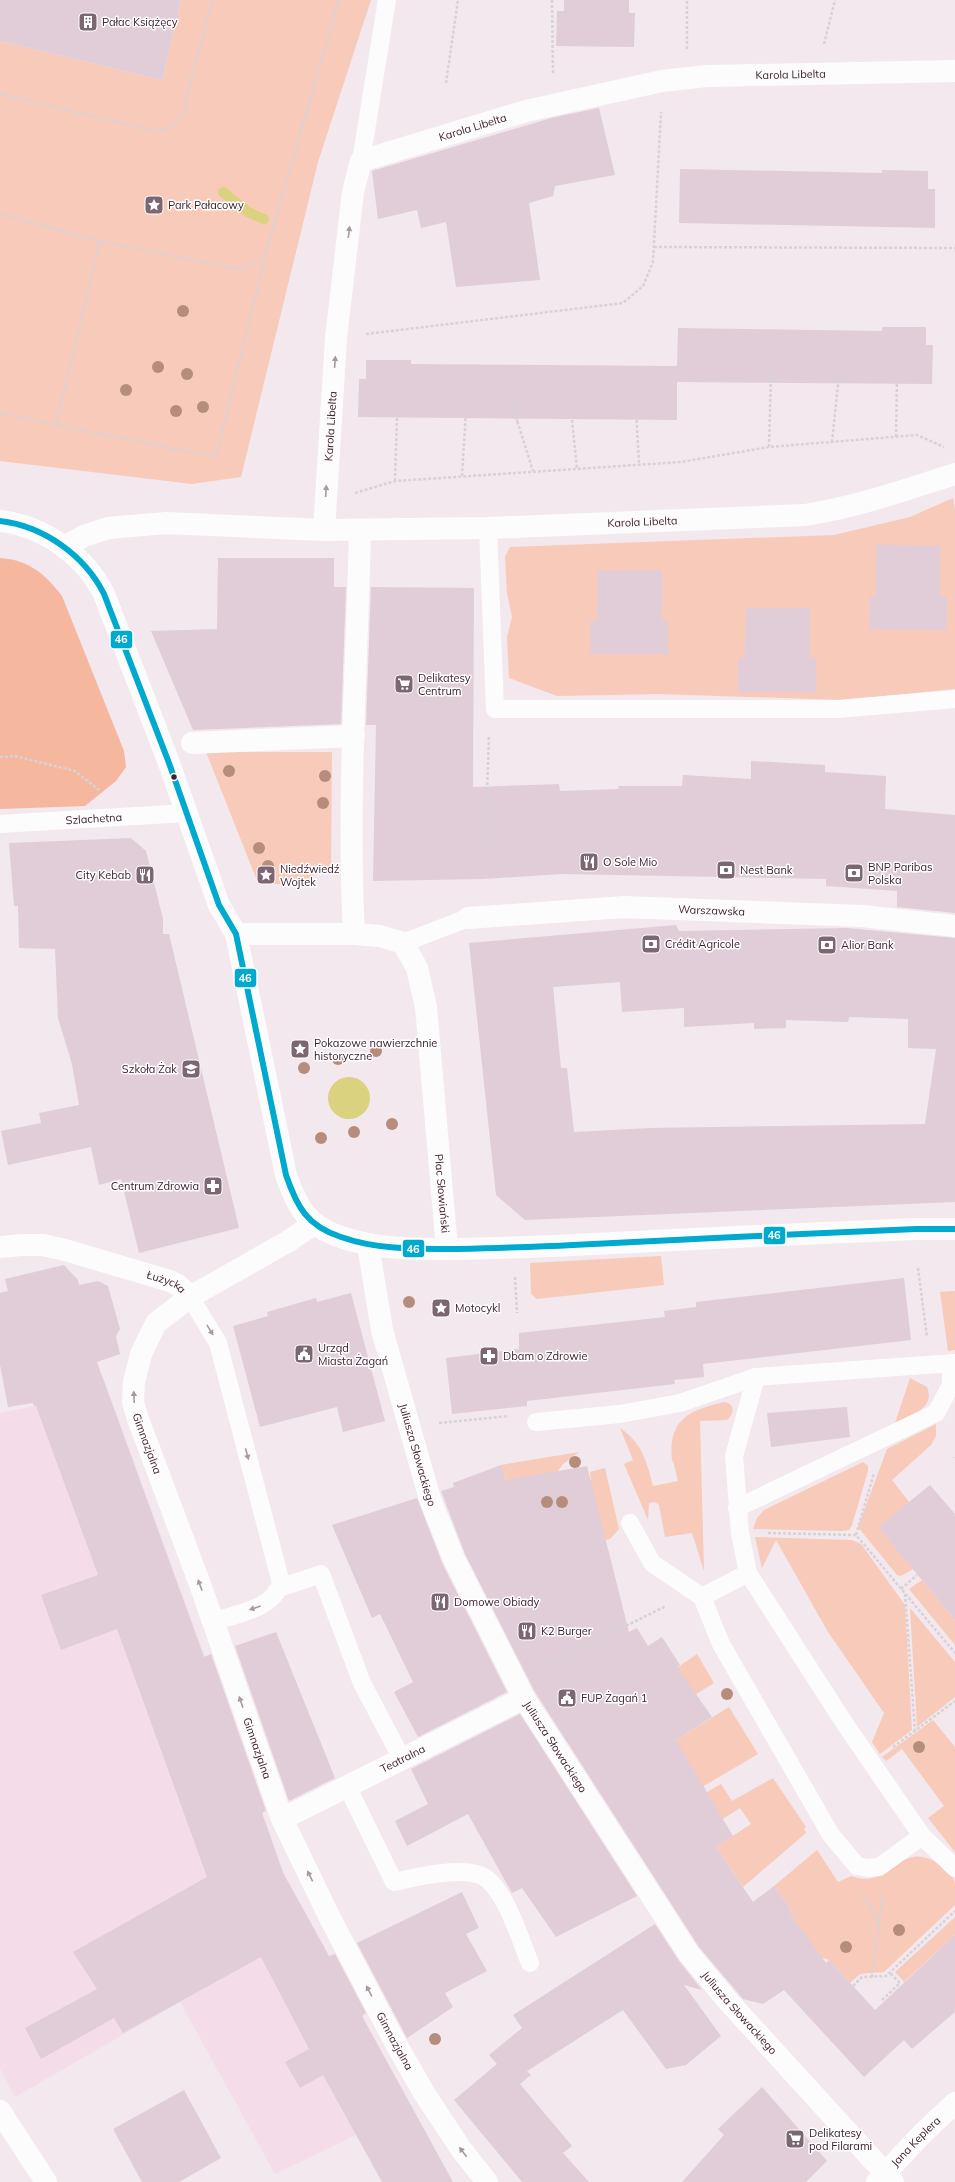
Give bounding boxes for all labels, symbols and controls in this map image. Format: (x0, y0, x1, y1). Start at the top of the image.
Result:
building icon: Pałac Książęcy (77, 11, 99, 33)
place label: Pałac Książęcy (102, 15, 178, 29)
street label: Karola Libelta (755, 67, 826, 82)
street label: Karola Libelta (437, 110, 508, 144)
place icon: Park Pałacowy (143, 194, 165, 216)
place label: Park Pałacowy (168, 198, 244, 212)
one-way arrow (345, 226, 352, 239)
one-way arrow (331, 356, 338, 368)
street label: Karola Libelta (321, 391, 340, 462)
one-way arrow (323, 485, 330, 497)
street label: Karola Libelta (607, 513, 678, 530)
line badge: 46 (110, 630, 133, 649)
text: 46 (114, 632, 128, 646)
place label: Delikatesy Centrum (418, 671, 471, 698)
supermarket icon: Delikatesy Centrum (393, 673, 415, 695)
unlabelled marker (169, 772, 179, 782)
street label: Szlachetna (65, 810, 123, 827)
restaurant icon: O Sole Mio (578, 851, 600, 873)
place label: O Sole Mio (603, 855, 657, 869)
bank icon: Nest Bank (715, 859, 737, 881)
place label: BNP Paribas Polska (868, 860, 933, 887)
place label: Niedźwiedź Wojtek (280, 862, 340, 889)
bank icon: BNP Paribas Polska (843, 862, 865, 884)
place label: Nest Bank (740, 863, 793, 877)
restaurant icon: City Kebab (134, 864, 156, 886)
place icon: Niedźwiedź Wojtek (255, 864, 277, 886)
place label: City Kebab (76, 868, 131, 882)
street label: Warszawska (678, 902, 745, 919)
bank icon: Crédit Agricole (640, 933, 662, 955)
bank icon: Alior Bank (816, 934, 838, 956)
place label: Crédit Agricole (665, 937, 740, 951)
place label: Alior Bank (841, 938, 894, 952)
line badge: 46 (234, 968, 257, 988)
text: 46 (238, 971, 252, 985)
place label: Pokazowe nawierzchnie historyczne (314, 1036, 437, 1063)
place icon: Pokazowe nawierzchnie historyczne (289, 1038, 311, 1060)
school or university icon: Szkoła Żak (180, 1058, 202, 1080)
place label: Szkoła Żak (122, 1062, 177, 1076)
street label: Plac Słowiański (432, 1153, 453, 1234)
pharmacy icon: Centrum Zdrowia (202, 1175, 224, 1197)
place label: Centrum Zdrowia (111, 1179, 199, 1193)
line badge: 46 (763, 1226, 786, 1245)
text: 46 (767, 1228, 781, 1242)
line badge: 46 (402, 1239, 425, 1258)
text: 46 (406, 1242, 420, 1256)
street label: Łużycka (144, 1267, 189, 1296)
place icon: Motocykl (430, 1297, 452, 1319)
place label: Motocykl (455, 1301, 500, 1315)
one-way arrow (207, 1324, 214, 1336)
place label: Urząd Miasta Żagań (318, 1341, 388, 1368)
public building icon: Urząd Miasta Żagań (293, 1343, 315, 1365)
pharmacy icon: Dbam o Zdrowie (478, 1345, 500, 1367)
place label: Dbam o Zdrowie (503, 1349, 587, 1363)
one-way arrow (131, 1390, 137, 1403)
street label: Juliusza Słowackiego (396, 1402, 439, 1509)
street label: Gimnazjalna (130, 1411, 165, 1476)
one-way arrow (245, 1447, 251, 1460)
one-way arrow (197, 1578, 203, 1590)
restaurant icon: Domowe Obiady (429, 1591, 451, 1613)
place label: Domowe Obiady (454, 1595, 540, 1609)
one-way arrow (248, 1605, 260, 1611)
restaurant icon: K2 Burger (516, 1620, 538, 1642)
place label: K2 Burger (541, 1624, 592, 1638)
public building icon: FUP Żagań 1 (556, 1687, 578, 1709)
place label: FUP Żagań 1 (581, 1691, 647, 1705)
one-way arrow (238, 1696, 244, 1708)
street label: Juliusza Słowackiego (521, 1698, 590, 1795)
street label: Gimnazjalna (240, 1716, 274, 1781)
street label: Teatralna (378, 1742, 428, 1776)
one-way arrow (307, 1870, 313, 1881)
street label: Juliusza Słowackiego (699, 1968, 780, 2057)
one-way arrow (365, 1986, 372, 1997)
street label: Gimnazjalna (373, 2009, 416, 2072)
street label: Jana Keplera (888, 2113, 943, 2170)
place label: Delikatesy pod Filarami (809, 2126, 872, 2153)
supermarket icon: Delikatesy pod Filarami (784, 2128, 806, 2150)
one-way arrow (459, 2146, 467, 2157)

